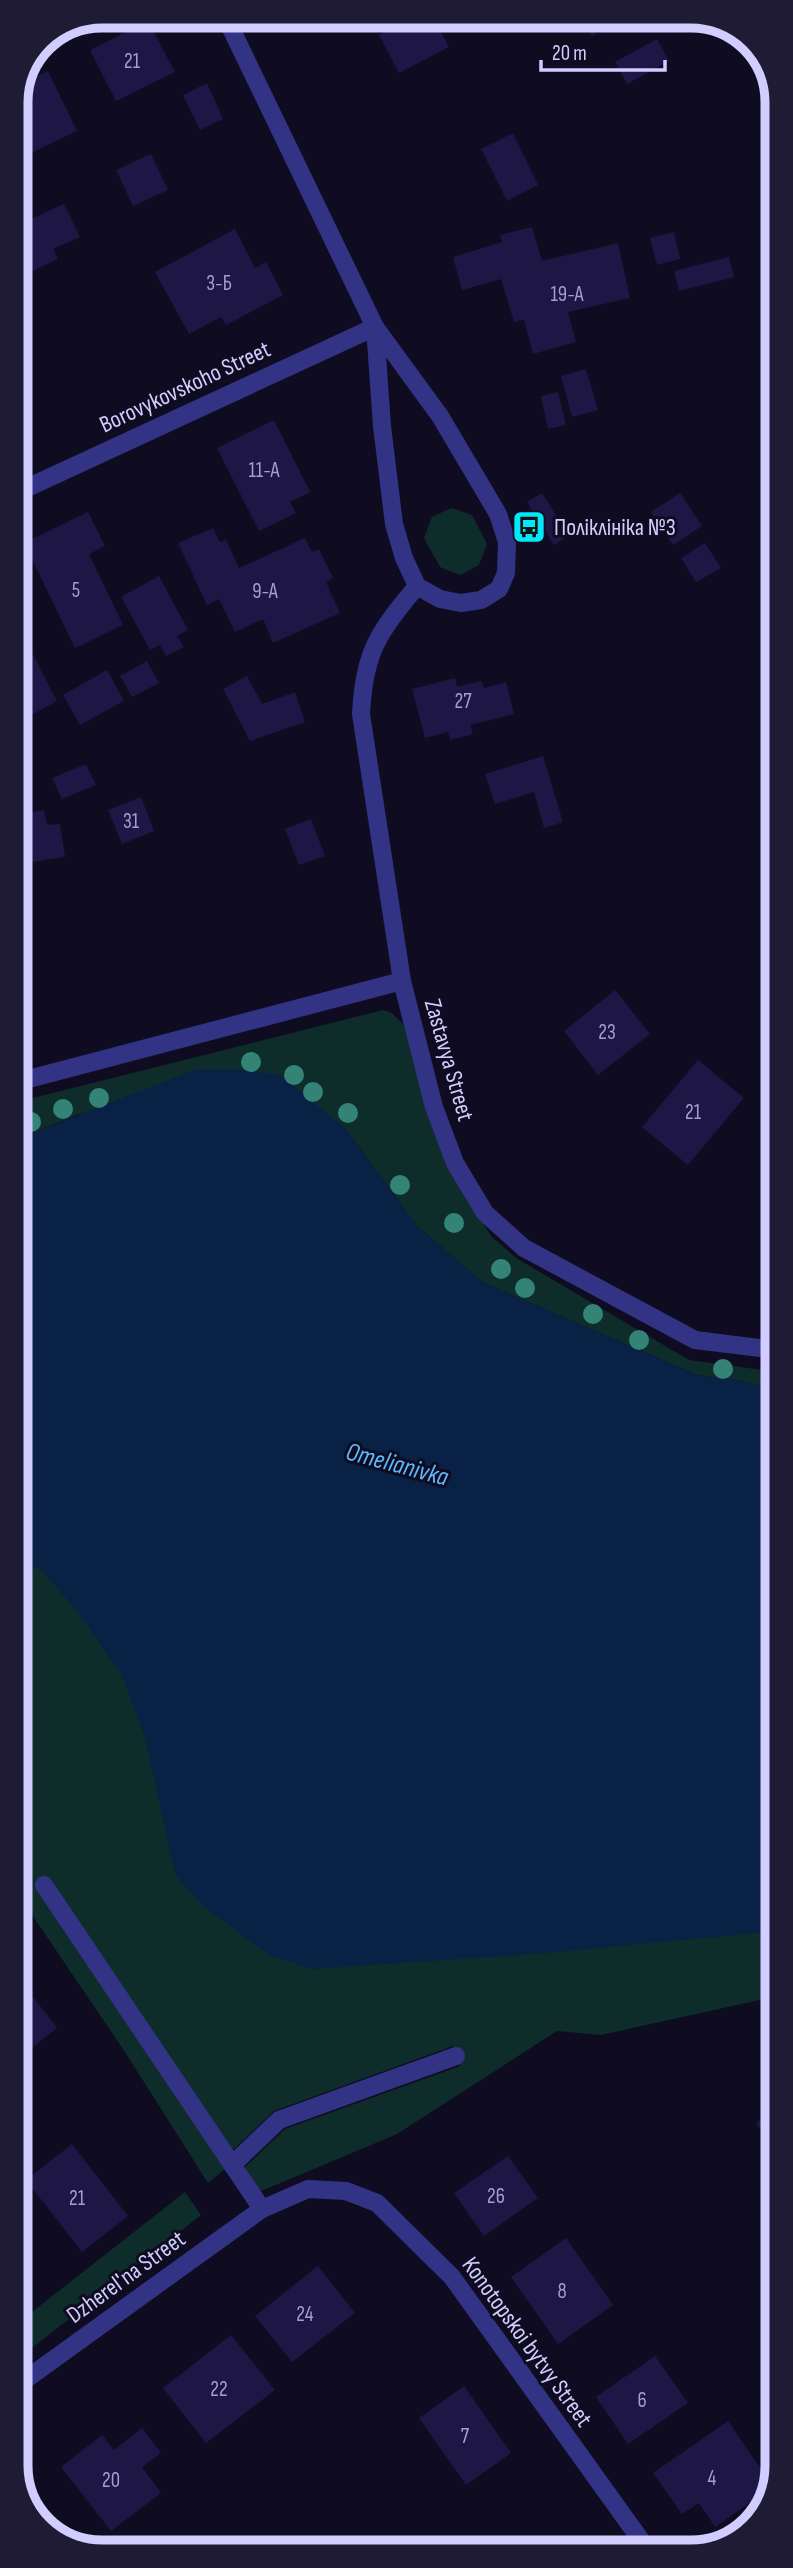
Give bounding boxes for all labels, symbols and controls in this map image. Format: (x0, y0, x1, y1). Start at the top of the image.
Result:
scale bar (541, 28, 665, 72)
text: 20 m (552, 41, 587, 66)
house number: 21 (124, 49, 141, 74)
house number: 3-Б (206, 271, 232, 296)
house number: 19-А (551, 282, 584, 307)
street label: Borovykovskoho Street (95, 335, 275, 439)
house number: 11-А (249, 458, 281, 483)
bus stop icon: Поліклініка №3 (510, 508, 548, 546)
place label: Поліклініка №3 (554, 513, 676, 542)
house number: 5 (72, 578, 80, 603)
house number: 9-А (252, 579, 279, 604)
house number: 27 (454, 689, 472, 714)
house number: 31 (123, 809, 140, 834)
street label: Zastavya Street (418, 996, 480, 1124)
house number: 23 (598, 1020, 616, 1045)
house number: 21 (685, 1100, 702, 1125)
water label: Omelianivka (342, 1436, 452, 1494)
house number: 26 (487, 2184, 505, 2209)
house number: 21 (69, 2186, 86, 2211)
street label: Dzherelʹna Street (61, 2224, 191, 2330)
street label: Konotopskoi bytvy Street (456, 2251, 598, 2433)
house number: 8 (557, 2279, 567, 2304)
house number: 24 (296, 2302, 314, 2327)
house number: 22 (210, 2377, 228, 2402)
house number: 6 (637, 2388, 647, 2413)
house number: 7 (461, 2424, 470, 2449)
house number: 4 (708, 2466, 717, 2491)
house number: 20 (102, 2468, 120, 2493)

